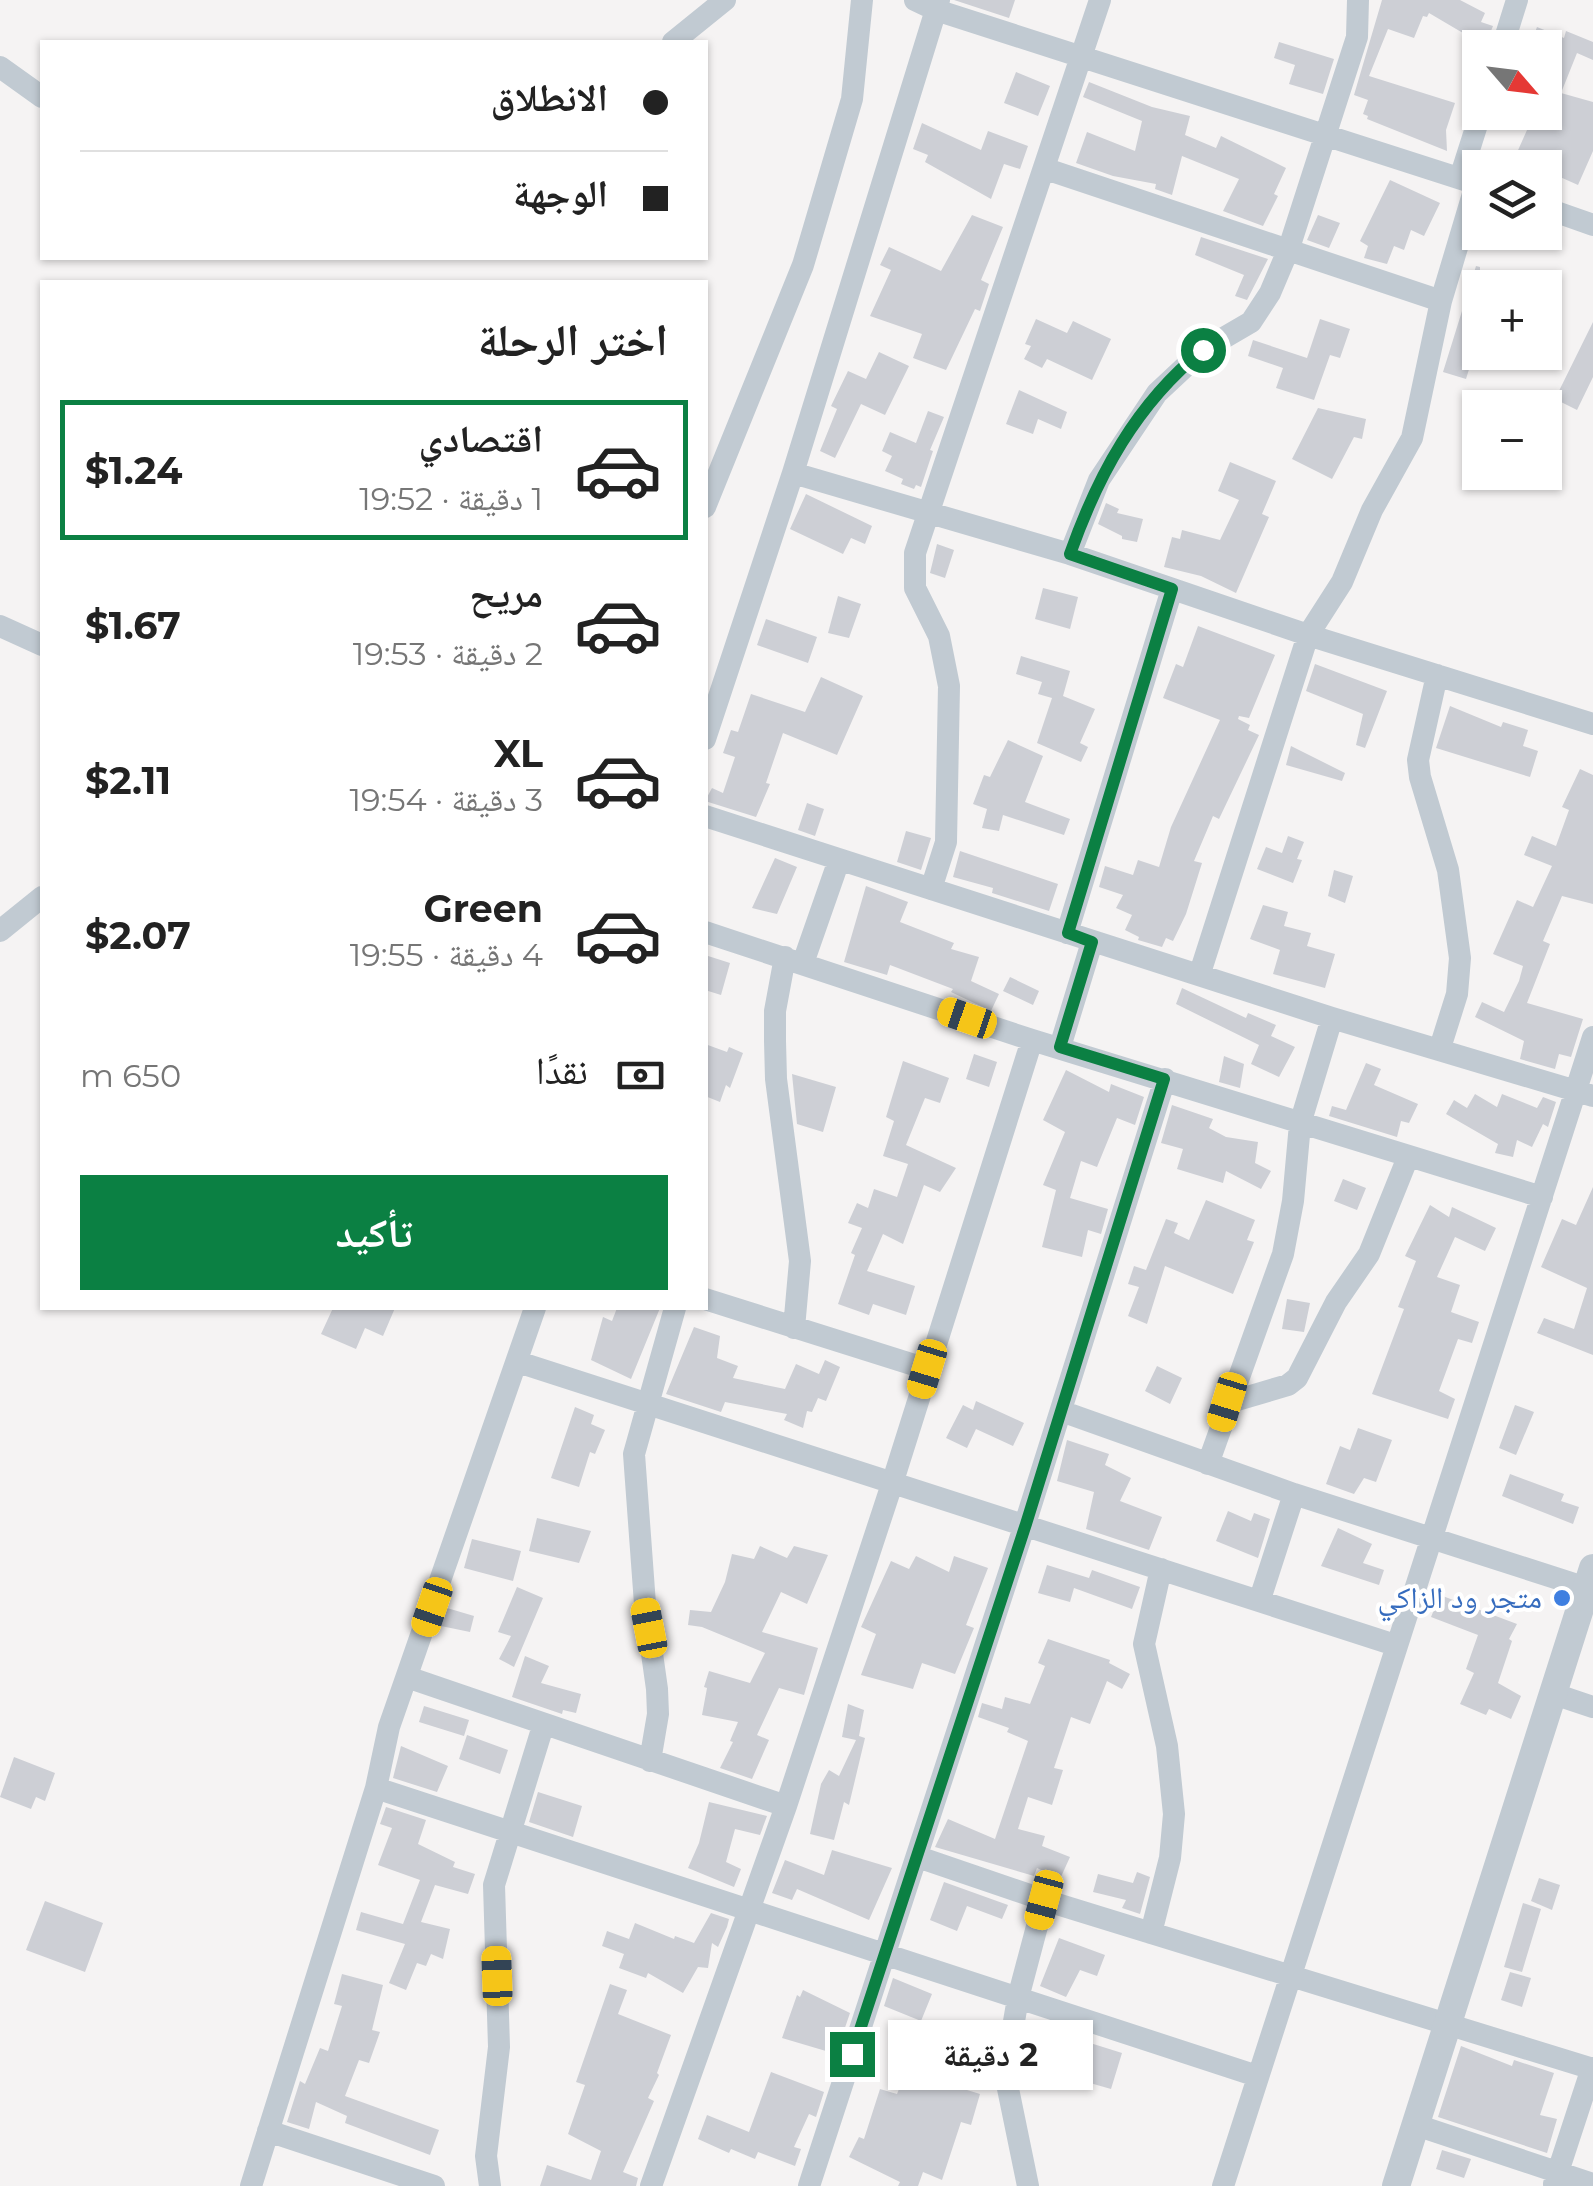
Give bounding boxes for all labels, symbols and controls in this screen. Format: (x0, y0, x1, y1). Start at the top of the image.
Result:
north arrow (1462, 30, 1562, 130)
map controls (1462, 30, 1562, 490)
text: الانطلاق (490, 74, 608, 121)
button: layers (1462, 150, 1562, 250)
text: الوجهة (513, 170, 608, 217)
button: + (1462, 270, 1562, 370)
text: اختر الرحلة (478, 312, 668, 367)
route start (1181, 328, 1226, 373)
button: − (1462, 390, 1562, 490)
text: اقتصادي (419, 415, 543, 462)
icon: car (573, 425, 663, 515)
text: $1.24 (85, 447, 182, 494)
text: 1 دقيقة · 19:52 (359, 479, 543, 518)
text: مريح (469, 570, 543, 617)
icon: car (573, 580, 663, 670)
text: $1.67 (85, 602, 181, 649)
text: 2 دقيقة · 19:53 (353, 634, 543, 673)
text: XL (494, 730, 543, 777)
icon: car (573, 735, 663, 825)
text: $2.11 (85, 757, 171, 804)
text: 3 دقيقة · 19:54 (350, 780, 543, 819)
text: Green (423, 885, 543, 932)
icon: car (573, 890, 663, 980)
text: $2.07 (85, 912, 191, 959)
text: 4 دقيقة · 19:55 (350, 935, 543, 974)
car (934, 994, 1000, 1042)
text: نقدًا (536, 1047, 588, 1094)
icon: cash (613, 1048, 668, 1103)
text: 650 m (80, 1056, 181, 1095)
button: تأكيد (80, 1175, 668, 1290)
car (904, 1336, 950, 1402)
car (1204, 1369, 1250, 1435)
car (408, 1574, 456, 1640)
place label: متجر ود الزاكي (1377, 1579, 1542, 1622)
marker: متجر ود الزاكي (1551, 1587, 1573, 1609)
car (629, 1596, 669, 1660)
car (1022, 1867, 1066, 1933)
car (481, 1945, 513, 2007)
callout: 2 دقيقة (887, 2019, 1092, 2089)
route end (830, 2032, 875, 2077)
text: 2 دقيقة (943, 2035, 1038, 2074)

